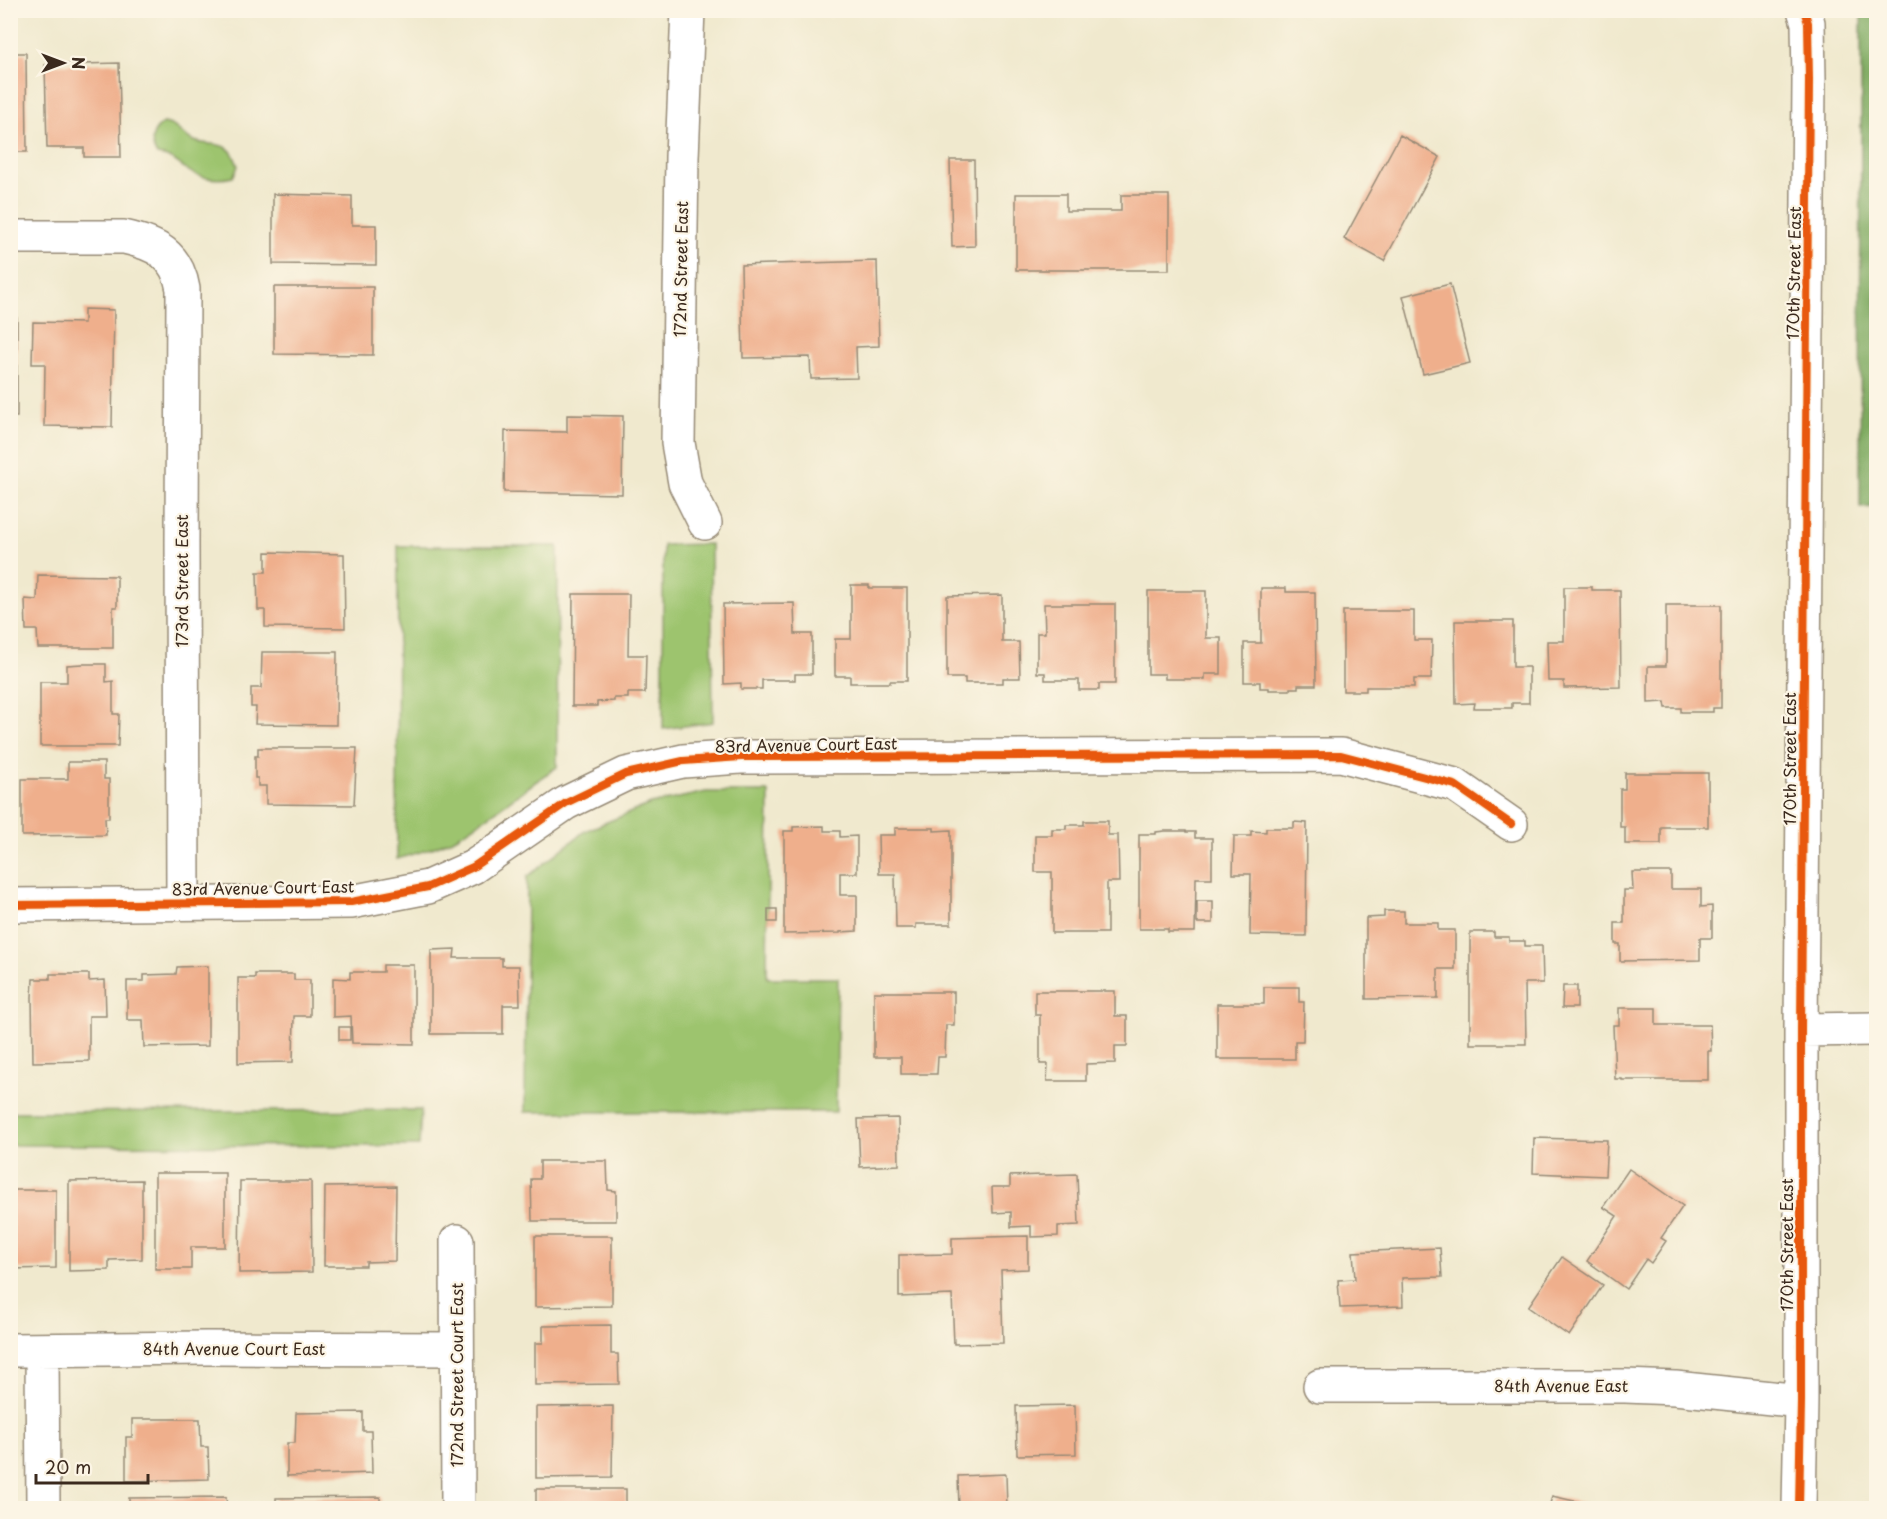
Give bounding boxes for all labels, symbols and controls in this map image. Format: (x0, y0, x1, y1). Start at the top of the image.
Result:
north arrow (33, 33, 93, 93)
text: N (67, 57, 91, 69)
street label: 172nd Street East (667, 201, 693, 337)
street label: 170th Street East (1780, 206, 1806, 340)
street label: 173rd Street East (169, 514, 193, 648)
street label: 170th Street East (1777, 692, 1801, 826)
street label: 83rd Avenue Court East (714, 730, 898, 758)
street label: 83rd Avenue Court East (171, 873, 355, 901)
street label: 170th Street East (1774, 1178, 1798, 1312)
street label: 172nd Street Court East (444, 1283, 468, 1467)
street label: 84th Avenue Court East (143, 1336, 325, 1360)
street label: 84th Avenue East (1494, 1373, 1628, 1397)
scale bar (36, 1447, 148, 1485)
text: 20 m (45, 1453, 91, 1480)

